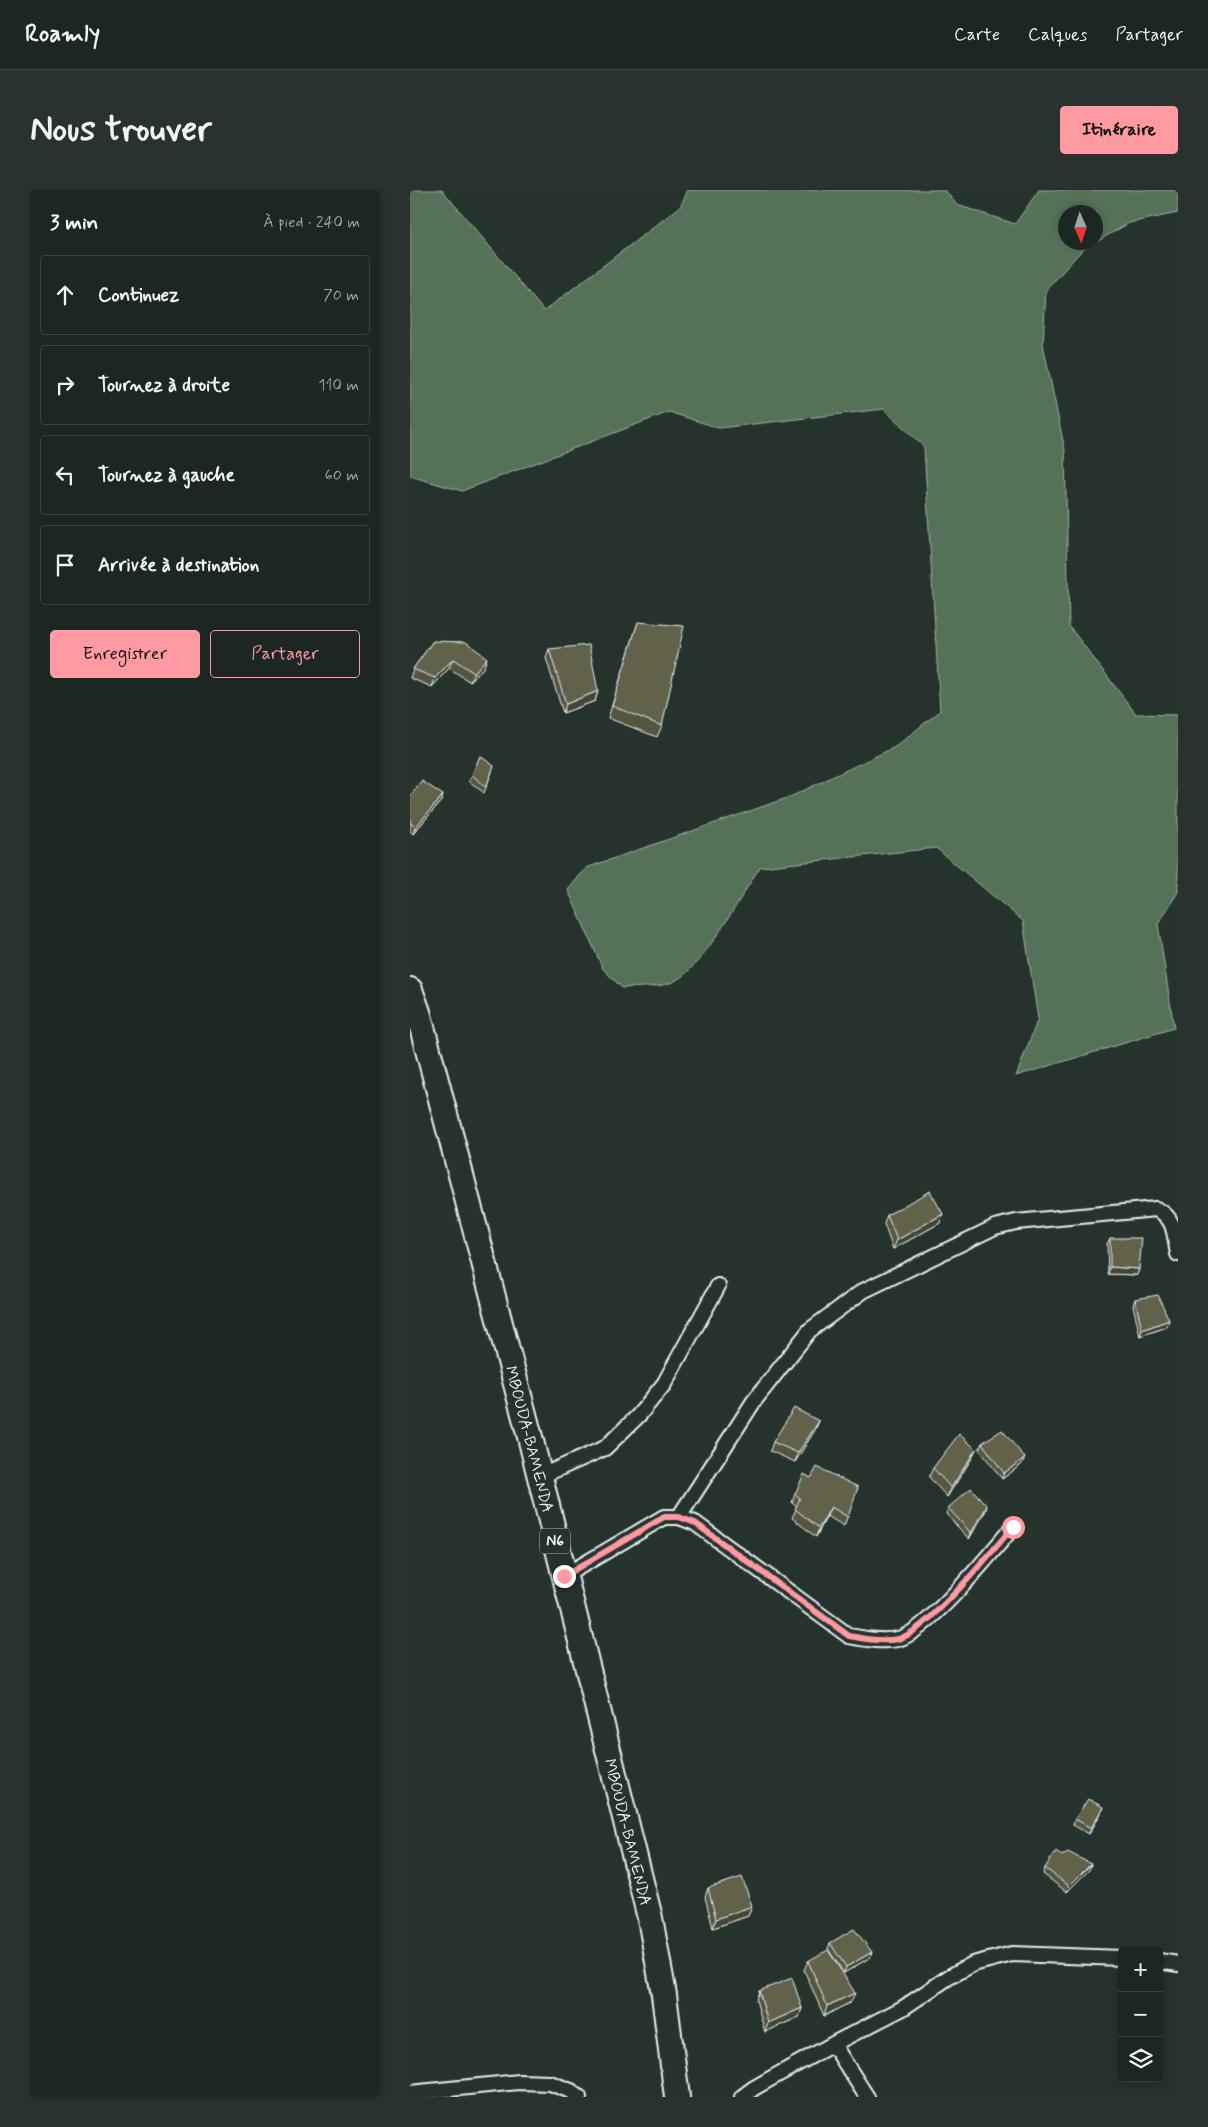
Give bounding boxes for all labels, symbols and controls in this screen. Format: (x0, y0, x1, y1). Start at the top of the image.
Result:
text: Roamly (25, 19, 100, 50)
text: Carte (954, 23, 1000, 47)
text: Calques (1028, 23, 1087, 47)
text: Partager (1115, 23, 1183, 47)
button: Itinéraire (1060, 106, 1178, 154)
text: Nous trouver (30, 107, 212, 153)
north arrow (1058, 205, 1103, 250)
text: 3 min (50, 209, 98, 237)
text: À pied · 240 m (263, 212, 360, 233)
icon: ahead (51, 281, 79, 309)
text: Continuez (98, 283, 179, 308)
text: 70 m (323, 285, 359, 306)
icon: right (51, 371, 79, 399)
text: Tournez à droite (98, 373, 230, 398)
text: 110 m (318, 375, 359, 396)
icon: left (51, 461, 79, 489)
text: Tournez à gauche (98, 463, 235, 488)
text: 60 m (325, 465, 359, 486)
icon: arrive (51, 551, 79, 579)
text: Arrivée à destination (98, 553, 259, 578)
button: Enregistrer (50, 630, 200, 678)
button: Partager (210, 630, 360, 678)
street label: MBOUDA-BAMENDA (500, 1364, 558, 1515)
route start (1002, 1516, 1025, 1539)
road number: N6 (540, 1528, 570, 1554)
route end (553, 1565, 576, 1588)
street label: MBOUDA-BAMENDA (599, 1757, 656, 1908)
map controls (1118, 1947, 1163, 2082)
button: + (1118, 1947, 1163, 1992)
button: − (1118, 1992, 1163, 2037)
button: layers (1118, 2037, 1163, 2082)

